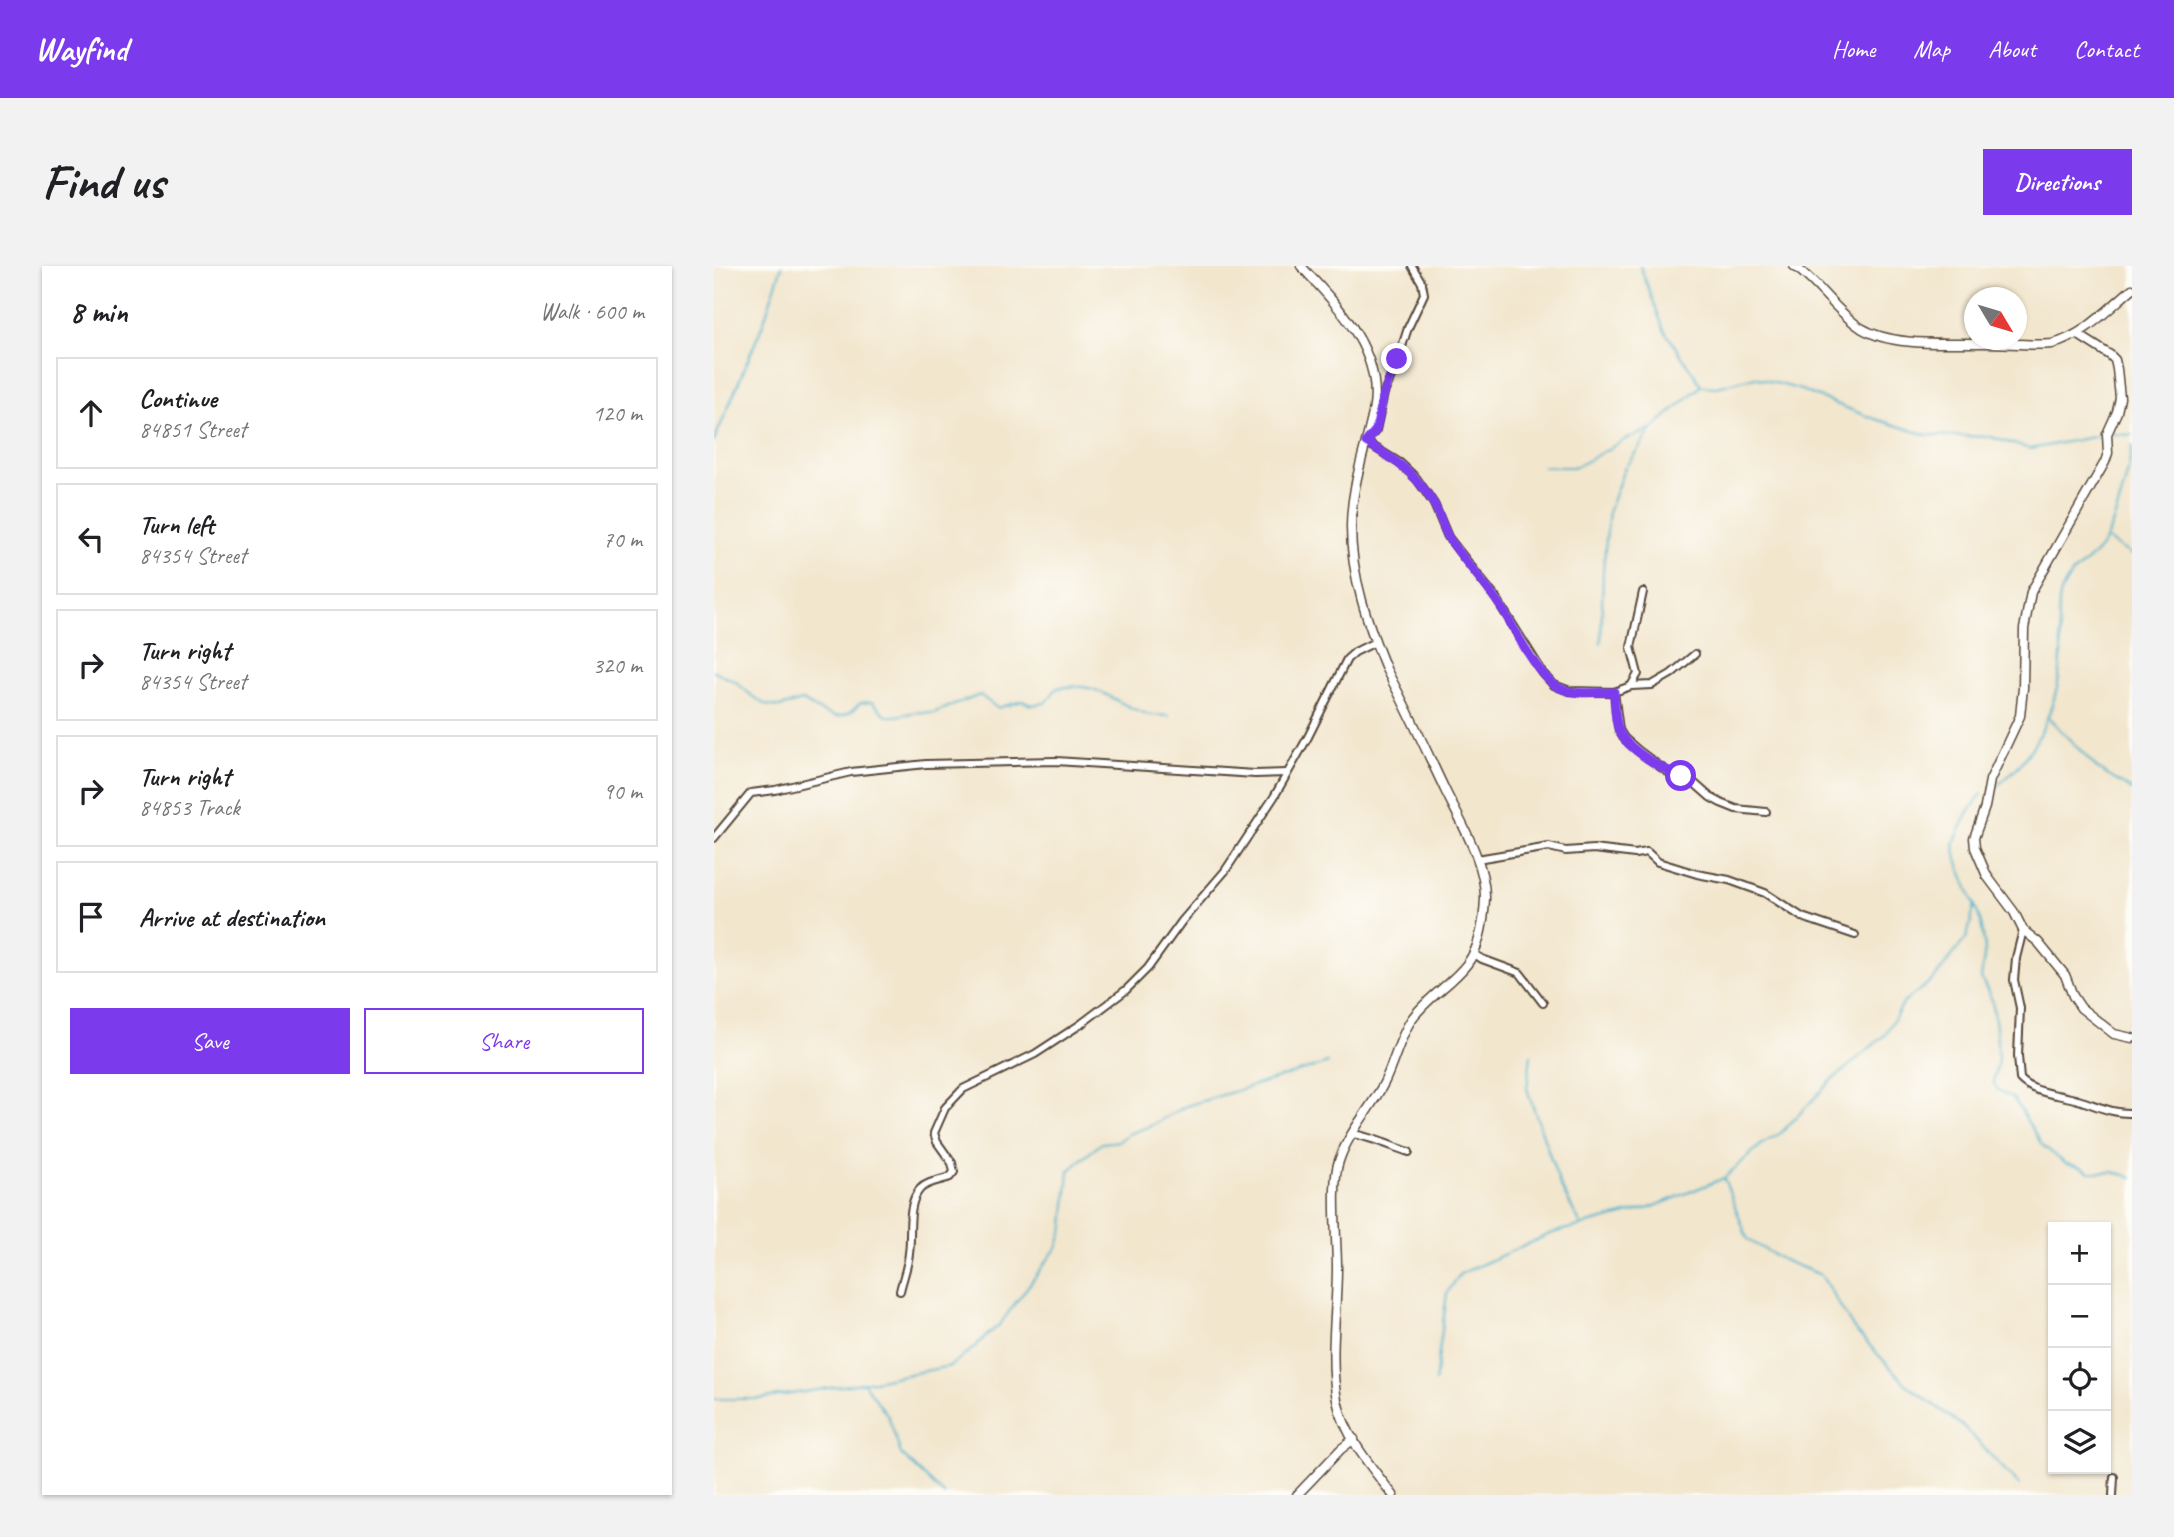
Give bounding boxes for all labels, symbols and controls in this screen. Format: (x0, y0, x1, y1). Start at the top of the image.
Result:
text: Wayfind (35, 28, 128, 70)
text: Home (1832, 34, 1875, 64)
text: Map (1913, 34, 1950, 64)
text: About (1988, 34, 2036, 64)
text: Contact (2074, 34, 2139, 64)
button: Directions (1983, 149, 2132, 215)
text: Find us (42, 151, 164, 213)
north arrow (1964, 287, 2027, 350)
text: 8 min (70, 293, 127, 331)
text: Walk · 600 m (540, 297, 644, 326)
route end (1381, 343, 1412, 374)
text: Continue (139, 382, 217, 415)
icon: ahead (72, 394, 110, 432)
text: 120 m (593, 399, 642, 428)
text: 84851 Street (139, 415, 246, 444)
text: Turn left (139, 508, 214, 541)
icon: left (72, 520, 110, 558)
text: 70 m (603, 525, 642, 554)
text: 84354 Street (139, 541, 246, 570)
text: Turn right (139, 634, 230, 667)
icon: right (72, 646, 110, 684)
text: 320 m (593, 651, 642, 680)
text: 84354 Street (139, 667, 246, 696)
text: Turn right (139, 760, 230, 793)
route start (1665, 760, 1696, 791)
icon: right (72, 772, 110, 810)
text: 90 m (603, 777, 642, 806)
text: 84853 Track (139, 793, 240, 822)
icon: arrive (72, 898, 110, 936)
text: Arrive at destination (139, 901, 325, 934)
button: Save (70, 1008, 350, 1074)
button: Share (364, 1008, 644, 1074)
map controls (2048, 1222, 2111, 1474)
button: + (2048, 1222, 2111, 1285)
button: − (2048, 1285, 2111, 1348)
button: locate (2048, 1348, 2111, 1411)
button: layers (2048, 1411, 2111, 1474)

